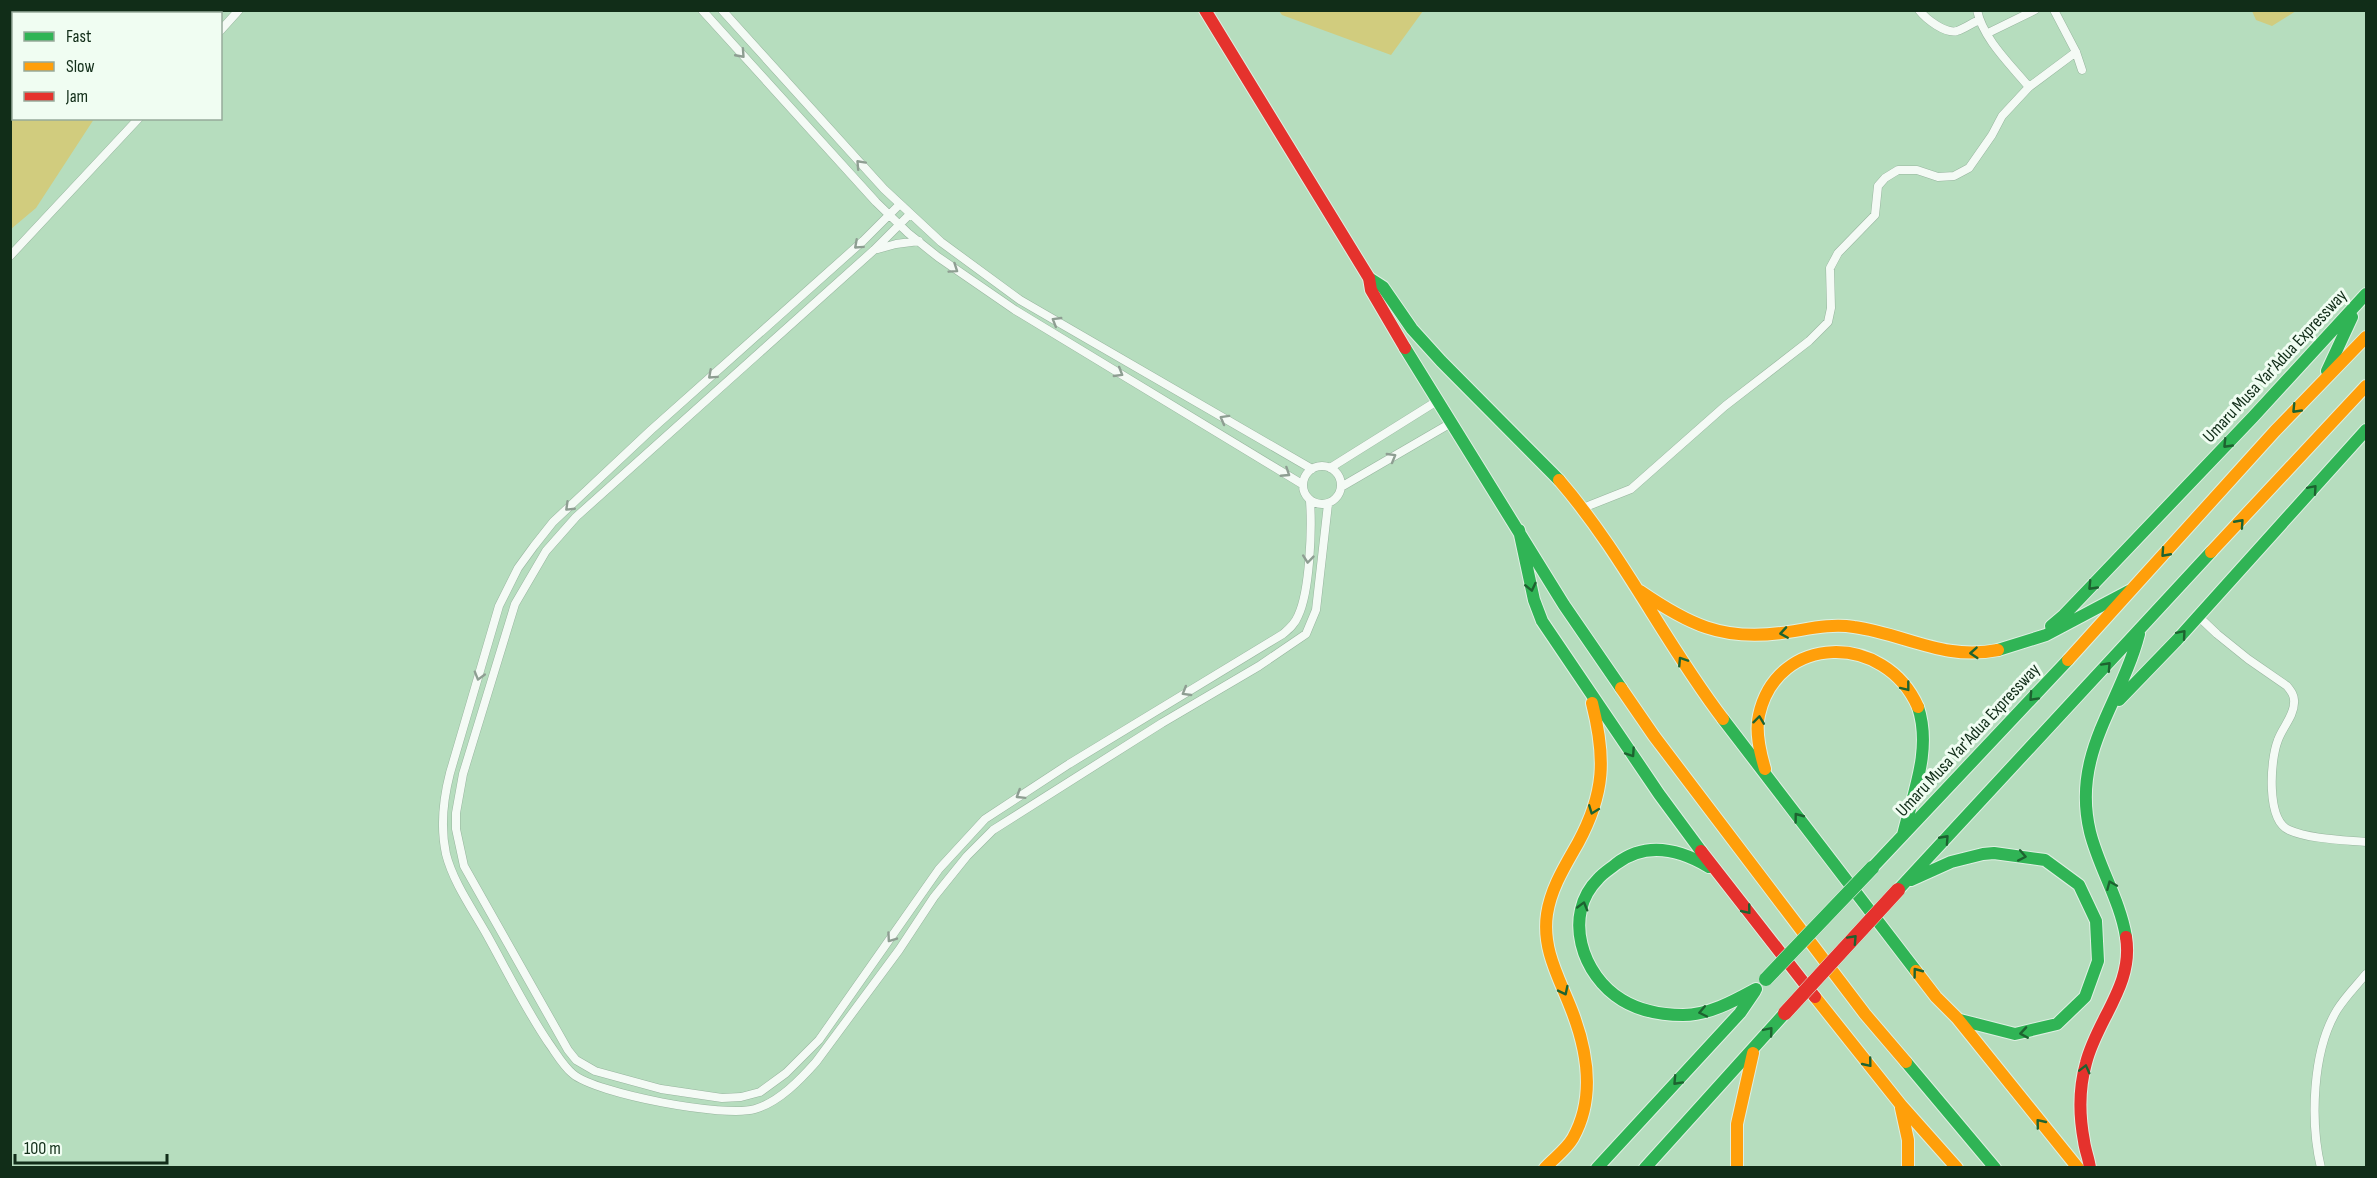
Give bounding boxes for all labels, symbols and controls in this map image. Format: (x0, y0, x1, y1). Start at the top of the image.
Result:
legend (12, 12, 222, 120)
text: Fast (66, 26, 92, 47)
one-way arrow (734, 47, 745, 58)
text: Slow (66, 56, 95, 77)
text: Jam (65, 86, 88, 107)
one-way arrow (857, 160, 868, 171)
one-way arrow (854, 238, 865, 249)
one-way arrow (948, 261, 958, 273)
street label: Umaru Musa Yar'Adua Expressway (2199, 285, 2351, 447)
one-way arrow (1052, 317, 1062, 328)
one-way arrow (1113, 366, 1123, 378)
one-way arrow (709, 368, 719, 379)
one-way arrow (2292, 403, 2303, 413)
one-way arrow (1220, 415, 1230, 427)
one-way arrow (2223, 438, 2234, 448)
one-way arrow (1386, 453, 1396, 464)
one-way arrow (1280, 466, 1290, 478)
one-way arrow (2306, 485, 2317, 496)
one-way arrow (565, 500, 576, 511)
one-way arrow (2233, 519, 2244, 530)
one-way arrow (2161, 546, 2172, 557)
one-way arrow (1302, 555, 1315, 564)
one-way arrow (2089, 578, 2100, 589)
one-way arrow (1524, 582, 1537, 592)
one-way arrow (1780, 626, 1790, 639)
one-way arrow (2175, 630, 2186, 641)
one-way arrow (1970, 647, 1979, 660)
one-way arrow (1678, 657, 1689, 668)
street label: Umaru Musa Yar'Adua Expressway (1892, 659, 2044, 821)
one-way arrow (2100, 662, 2111, 673)
one-way arrow (474, 670, 486, 681)
one-way arrow (1898, 680, 1909, 691)
one-way arrow (1182, 684, 1192, 696)
one-way arrow (2030, 690, 2041, 701)
one-way arrow (1752, 716, 1765, 725)
one-way arrow (1624, 747, 1635, 758)
one-way arrow (1016, 787, 1026, 799)
one-way arrow (1588, 804, 1600, 815)
one-way arrow (1795, 813, 1806, 824)
one-way arrow (1938, 835, 1949, 846)
one-way arrow (2017, 849, 2027, 862)
one-way arrow (2106, 881, 2118, 892)
one-way arrow (1575, 901, 1588, 911)
one-way arrow (1740, 903, 1751, 914)
one-way arrow (887, 931, 898, 942)
one-way arrow (1846, 935, 1857, 946)
one-way arrow (1913, 968, 1924, 979)
one-way arrow (1556, 985, 1568, 996)
one-way arrow (1698, 1005, 1708, 1018)
one-way arrow (2020, 1026, 2029, 1038)
one-way arrow (1762, 1027, 1773, 1038)
one-way arrow (1860, 1057, 1871, 1068)
one-way arrow (2077, 1064, 2090, 1074)
one-way arrow (1674, 1074, 1685, 1085)
one-way arrow (2037, 1119, 2048, 1130)
scale bar (15, 1127, 166, 1165)
text: 100 m (24, 1138, 61, 1159)

